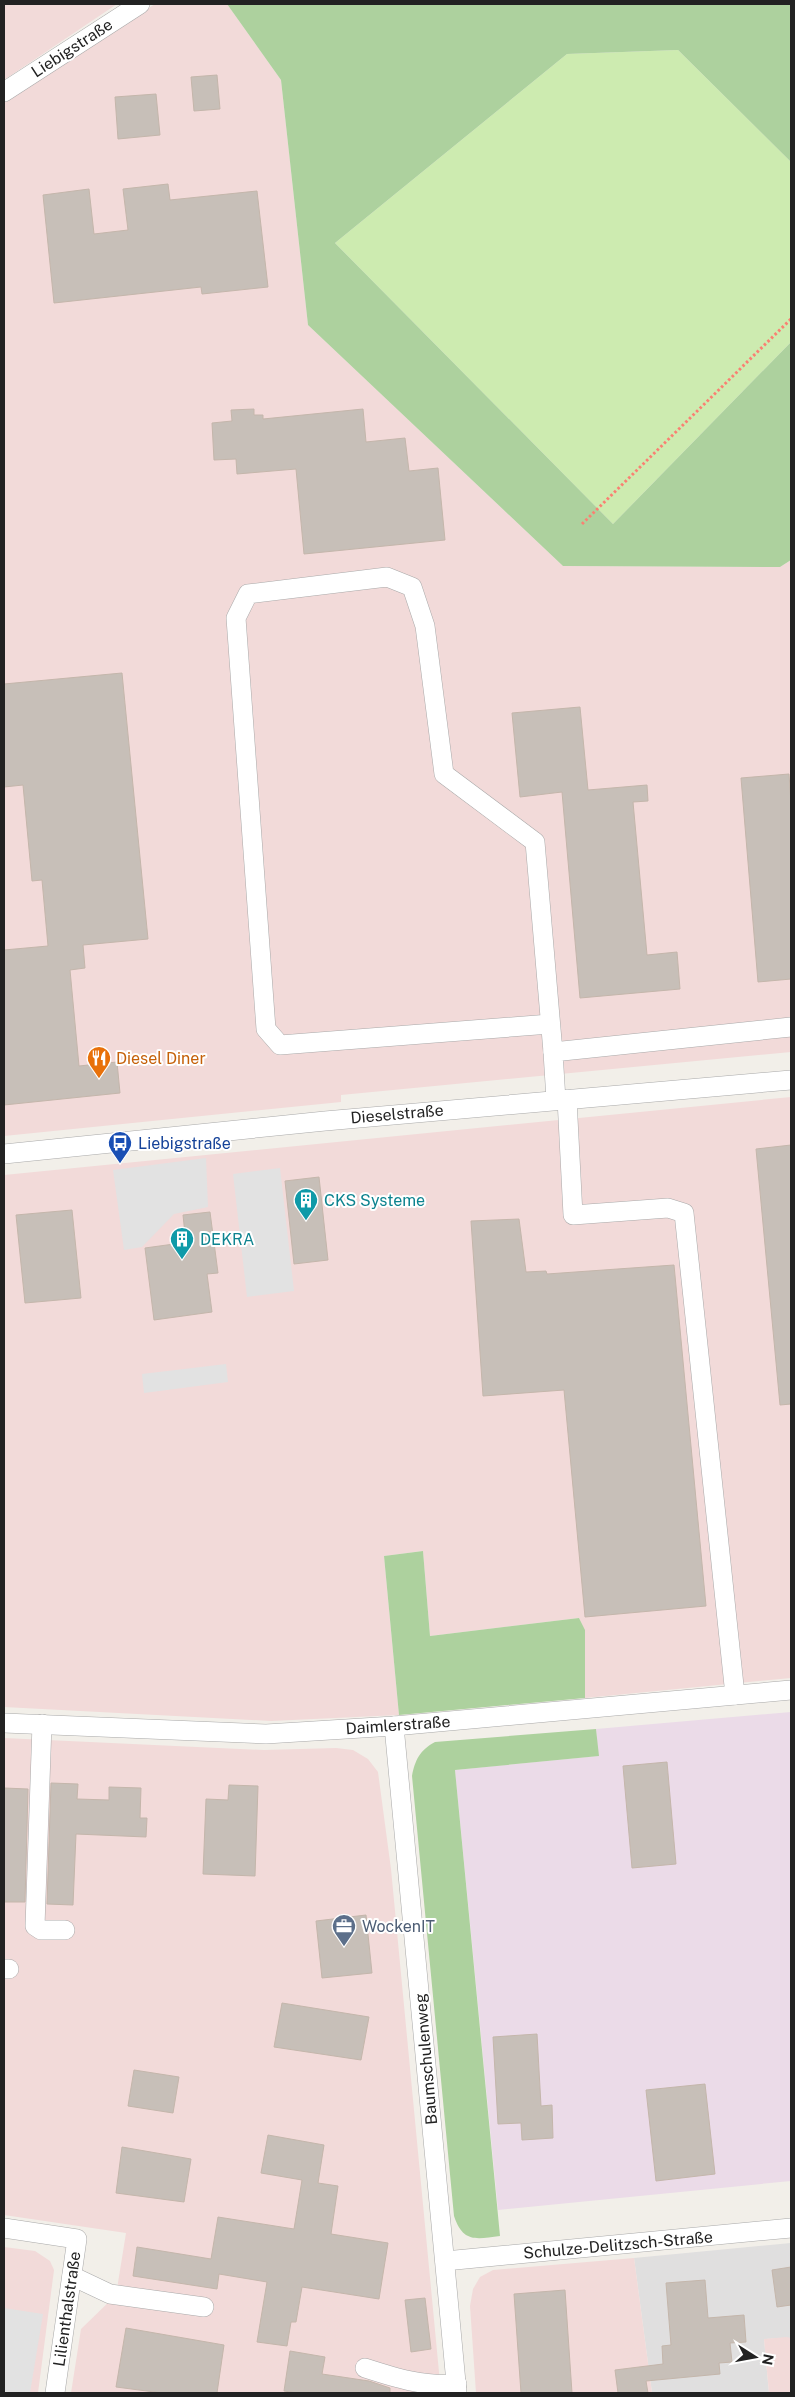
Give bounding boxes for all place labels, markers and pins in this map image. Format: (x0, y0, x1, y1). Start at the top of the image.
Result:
restaurant icon: Diesel Diner (86, 1045, 112, 1079)
place label: Diesel Diner (116, 1049, 206, 1068)
bus stop icon: Liebigstraße (107, 1130, 133, 1164)
place label: Liebigstraße (138, 1134, 231, 1153)
building icon: CKS Systeme (293, 1187, 319, 1221)
place label: CKS Systeme (324, 1191, 425, 1210)
building icon: DEKRA (169, 1226, 195, 1260)
place label: DEKRA (200, 1230, 254, 1249)
office icon: WockenIT (331, 1913, 357, 1947)
place label: WockenIT (362, 1917, 436, 1936)

